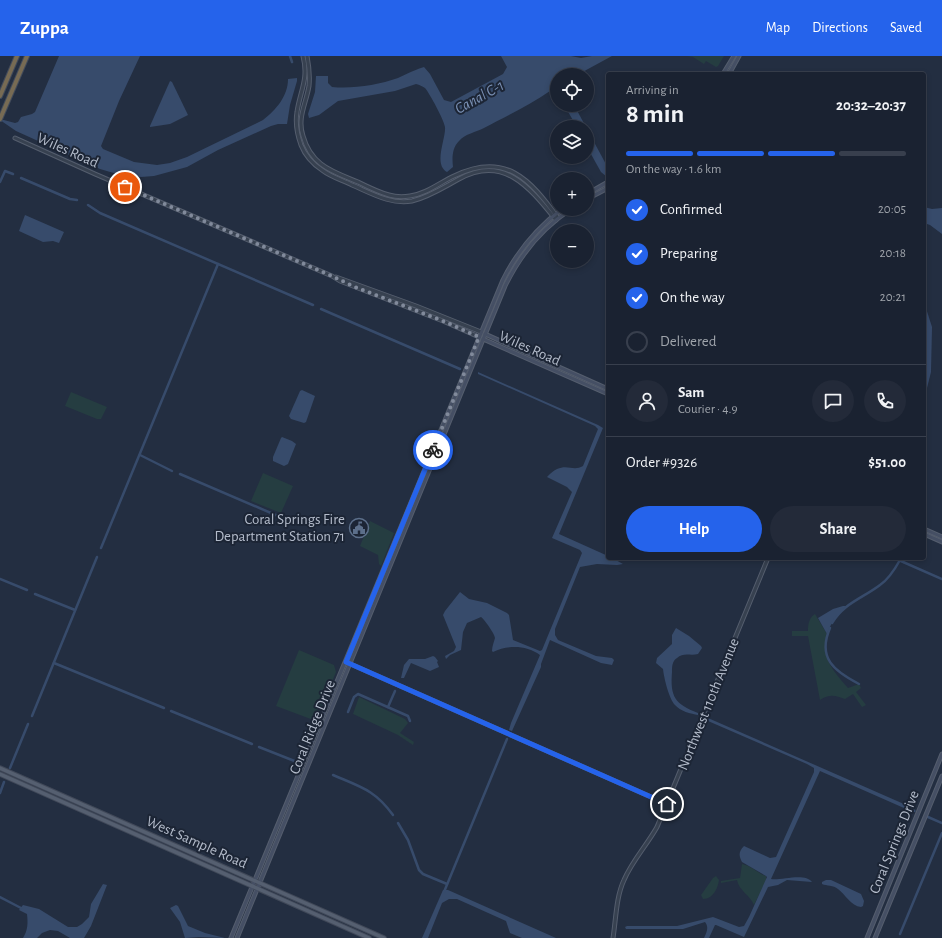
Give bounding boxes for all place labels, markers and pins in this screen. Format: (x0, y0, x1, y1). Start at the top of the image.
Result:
pin (108, 170, 142, 204)
place label: Coral Springs Fire Department Station 71 (214, 512, 345, 544)
public building icon: Coral Springs Fire Department Station 71 (348, 517, 370, 539)
pin (650, 787, 684, 821)

